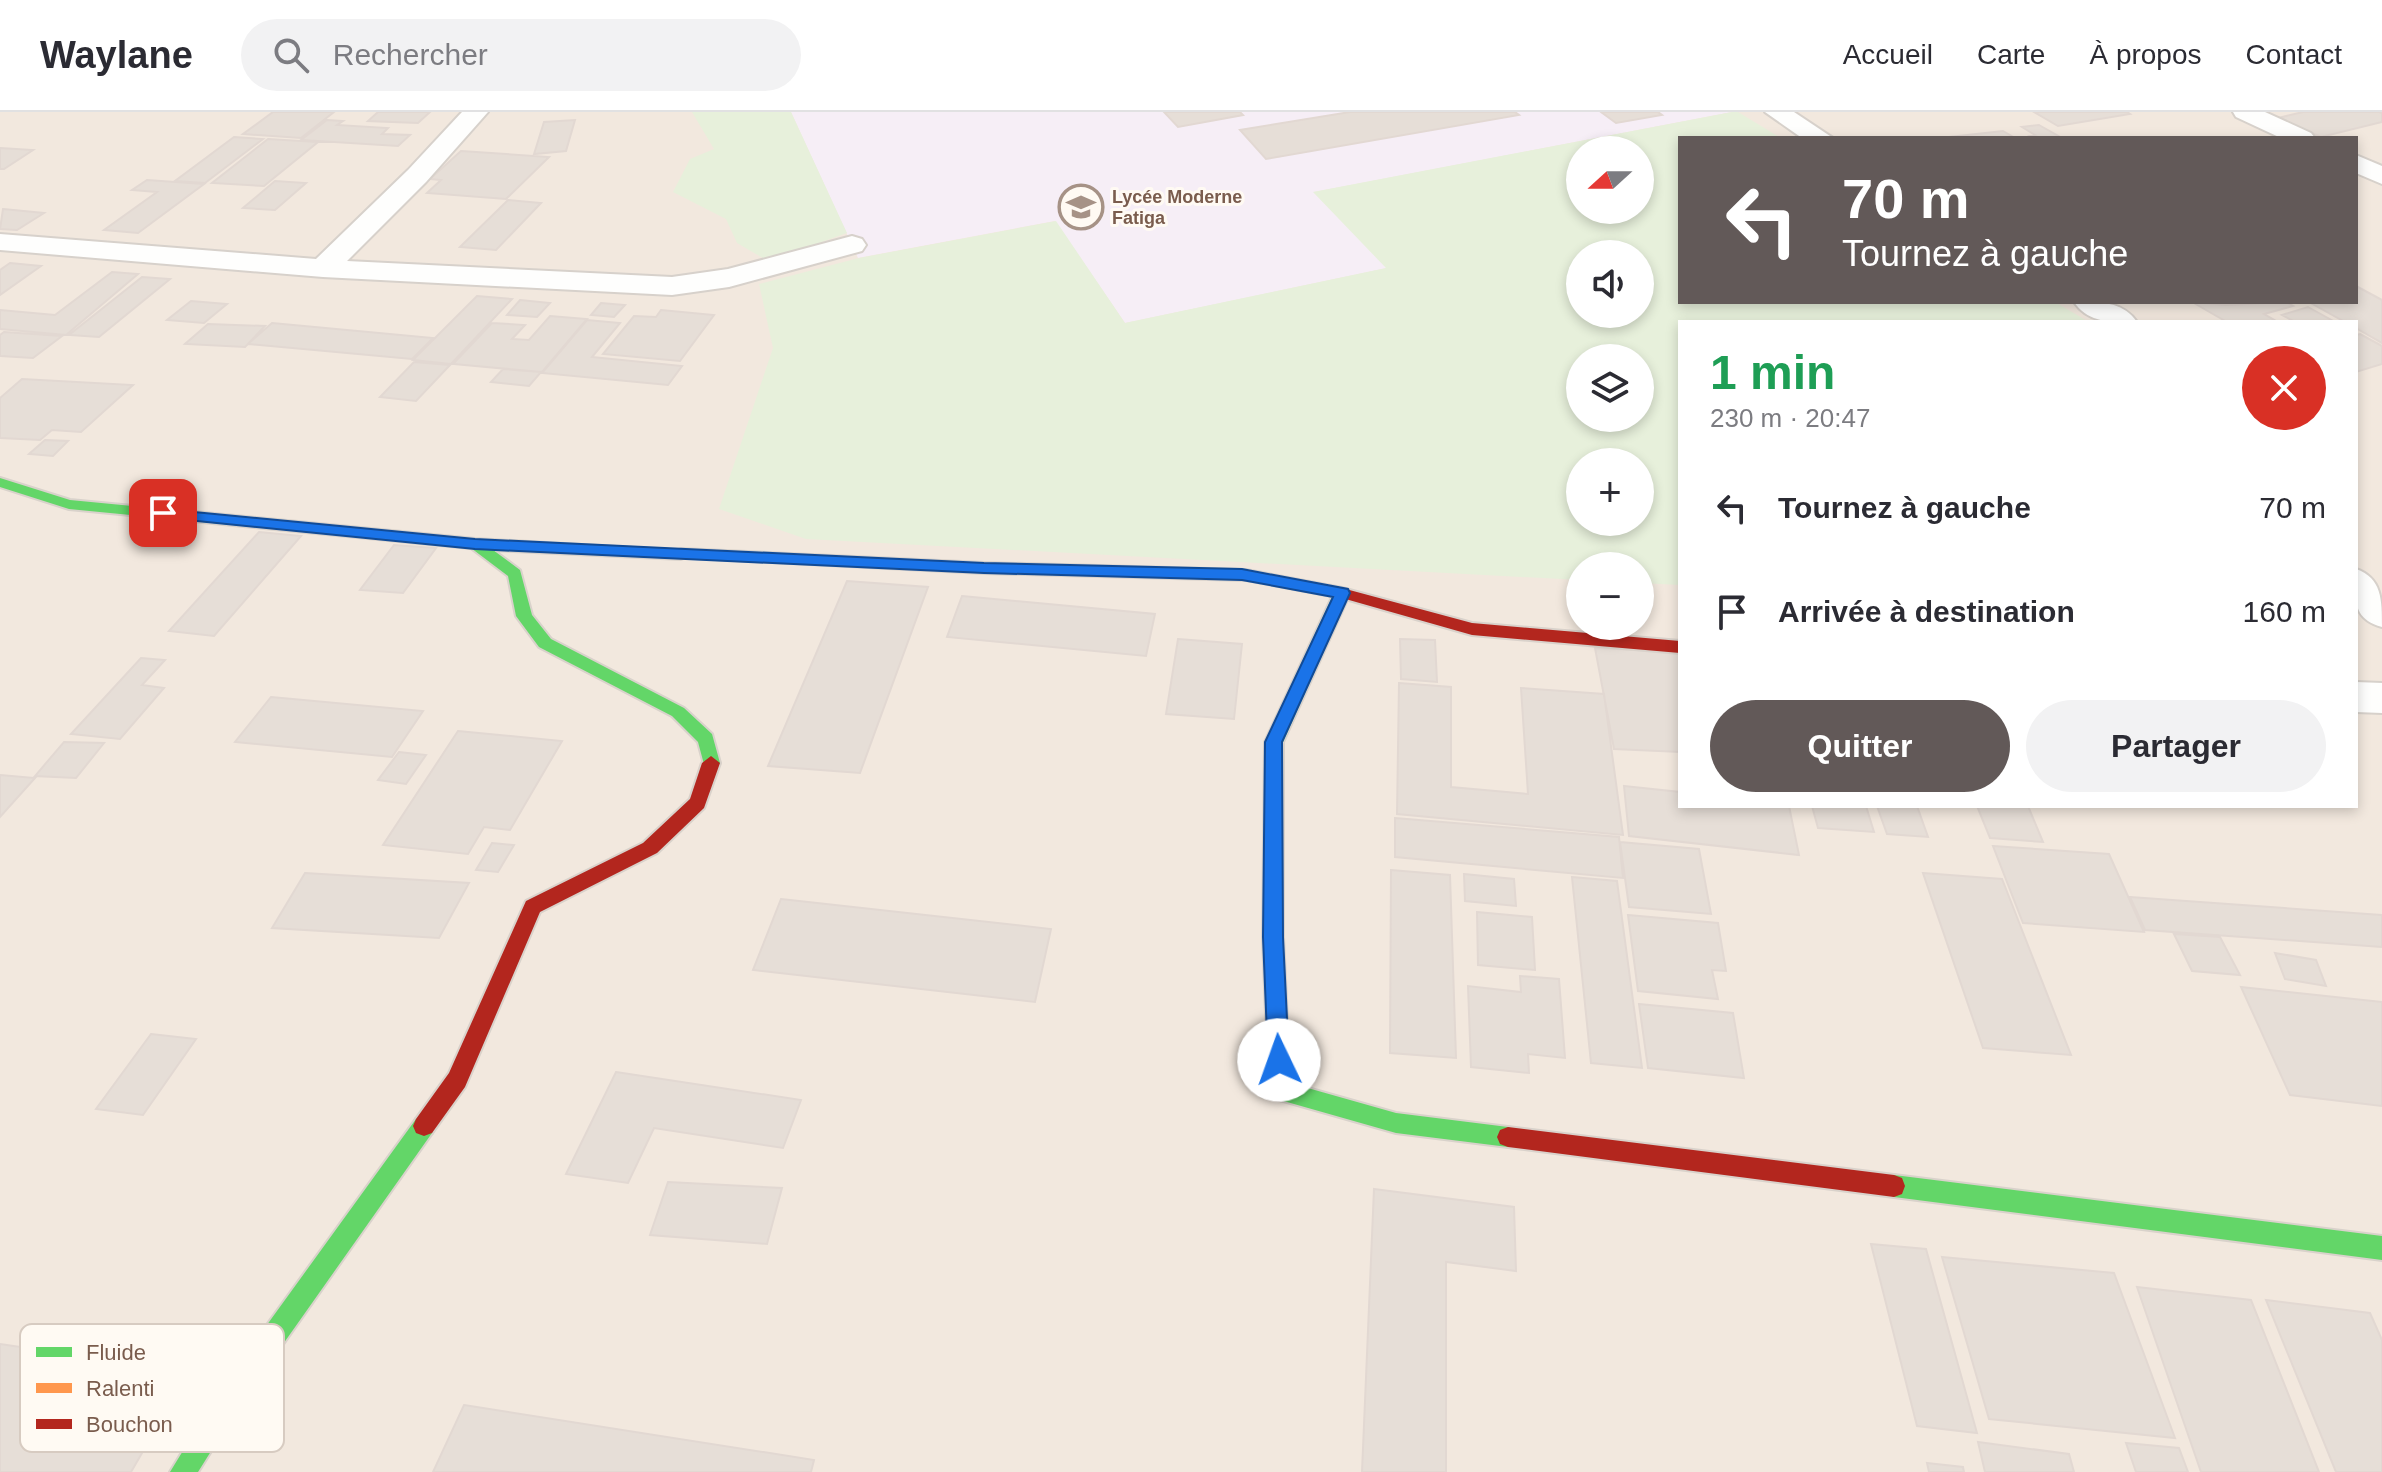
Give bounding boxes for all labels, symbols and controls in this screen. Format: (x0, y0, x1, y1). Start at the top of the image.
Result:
search box (241, 19, 801, 91)
icon: search (269, 33, 313, 77)
text: Waylane (40, 34, 193, 76)
text: Rechercher (333, 38, 488, 71)
text: Accueil (1843, 39, 1933, 70)
text: Carte (1977, 39, 2045, 70)
text: À propos (2089, 39, 2202, 70)
text: Contact (2246, 39, 2342, 70)
north arrow (1566, 136, 1654, 224)
map controls (1566, 136, 1654, 640)
text: 70 m (1842, 167, 1970, 230)
icon: left (1710, 168, 1814, 272)
school or university icon: Lycée Moderne Fatiga (1057, 183, 1105, 231)
place label: Lycée Moderne Fatiga (1112, 187, 1242, 228)
text: Tournez à gauche (1842, 233, 2128, 274)
button: sound (1566, 240, 1654, 328)
button: layers (1566, 344, 1654, 432)
text: 1 min (1710, 346, 1835, 399)
button: close (2242, 346, 2326, 430)
text: 230 m · 20:47 (1710, 403, 1870, 433)
button: + (1566, 448, 1654, 536)
pin (129, 479, 197, 547)
icon: left (1710, 486, 1754, 530)
icon: arrive (141, 491, 185, 535)
text: Tournez à gauche (1778, 491, 2031, 524)
text: 70 m (2259, 491, 2326, 524)
button: − (1566, 552, 1654, 640)
icon: arrive (1710, 590, 1754, 634)
text: Arrivée à destination (1778, 595, 2075, 628)
text: 160 m (2243, 595, 2326, 628)
button: Quitter (1710, 700, 2010, 792)
button: Partager (2026, 700, 2326, 792)
position arrow (1237, 1018, 1321, 1102)
legend (20, 1324, 284, 1452)
text: Fluide (86, 1340, 146, 1365)
text: Ralenti (86, 1376, 154, 1401)
text: Bouchon (86, 1412, 173, 1437)

